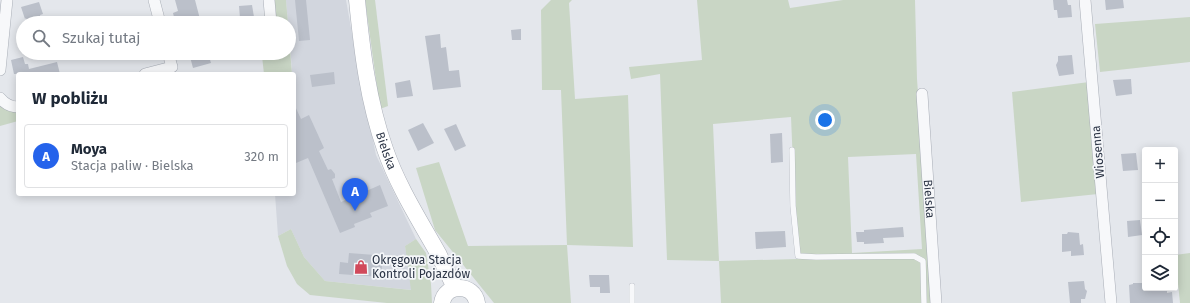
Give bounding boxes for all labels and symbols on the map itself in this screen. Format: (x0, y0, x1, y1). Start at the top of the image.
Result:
your location (815, 110, 835, 130)
street label: Wiosenna (1089, 125, 1107, 179)
street label: Bielska (373, 130, 399, 172)
pin: A (342, 178, 368, 211)
street label: Bielska (921, 179, 937, 219)
place label: Okręgowa Stacja Kontroli Pojazdów (372, 253, 470, 281)
shop icon: Okręgowa Stacja Kontroli Pojazdów (353, 259, 369, 275)

